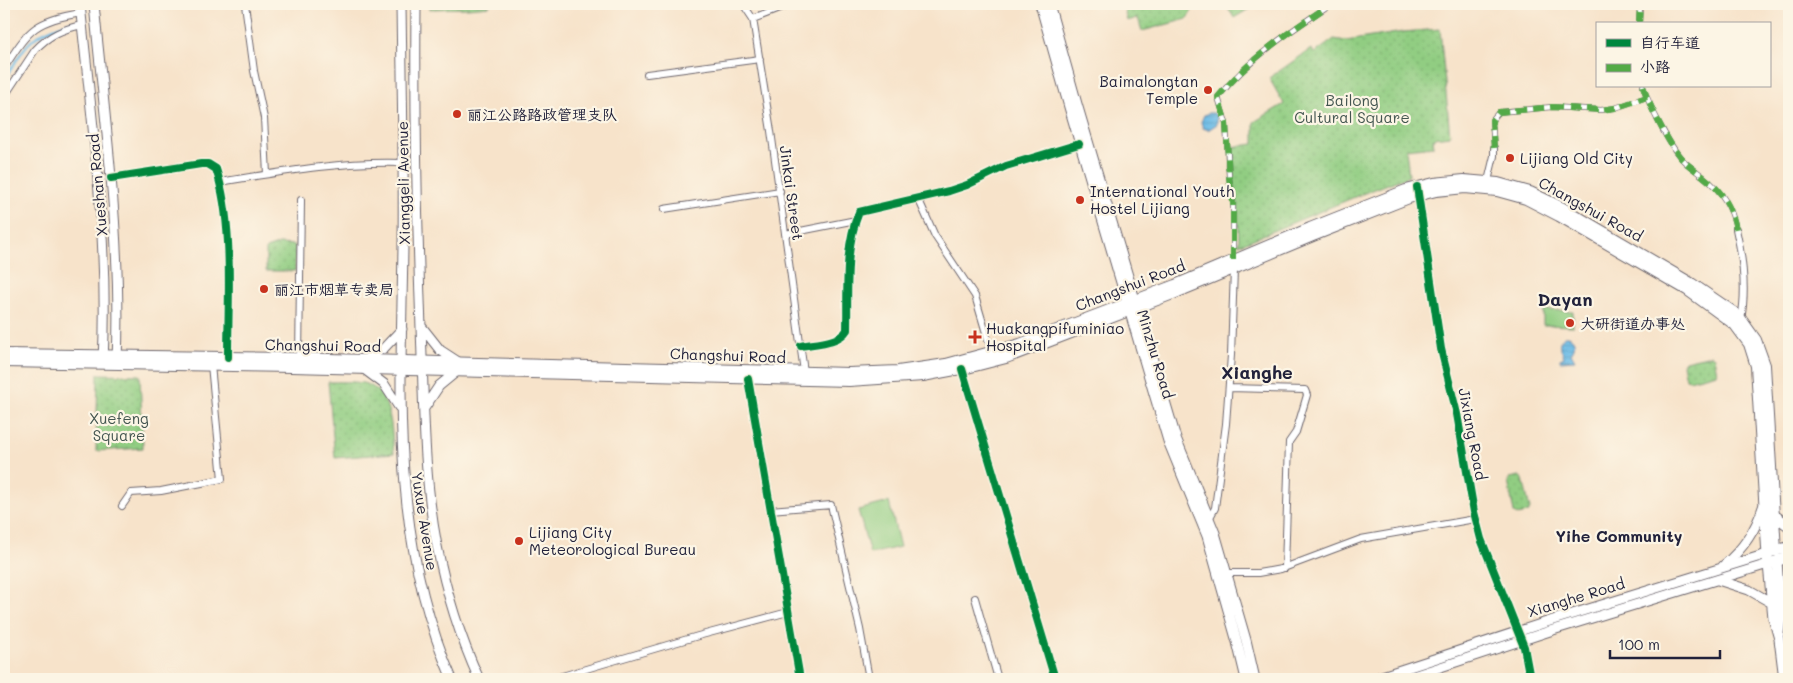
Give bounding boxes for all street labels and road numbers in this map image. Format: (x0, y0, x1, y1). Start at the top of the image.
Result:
street label: Xianggeli Avenue (392, 121, 414, 245)
street label: Xueshan Road (83, 133, 111, 237)
street label: Jinkai Street (775, 144, 809, 242)
street label: Changshui Road (1535, 172, 1647, 246)
street label: Changshui Road (1072, 255, 1188, 315)
street label: Minzhu Road (1133, 307, 1179, 401)
street label: Changshui Road (265, 334, 381, 356)
street label: Changshui Road (670, 343, 786, 367)
street label: Jixiang Road (1454, 386, 1492, 482)
street label: Yuxue Avenue (407, 470, 443, 572)
street label: Xianghe Road (1525, 573, 1627, 621)

